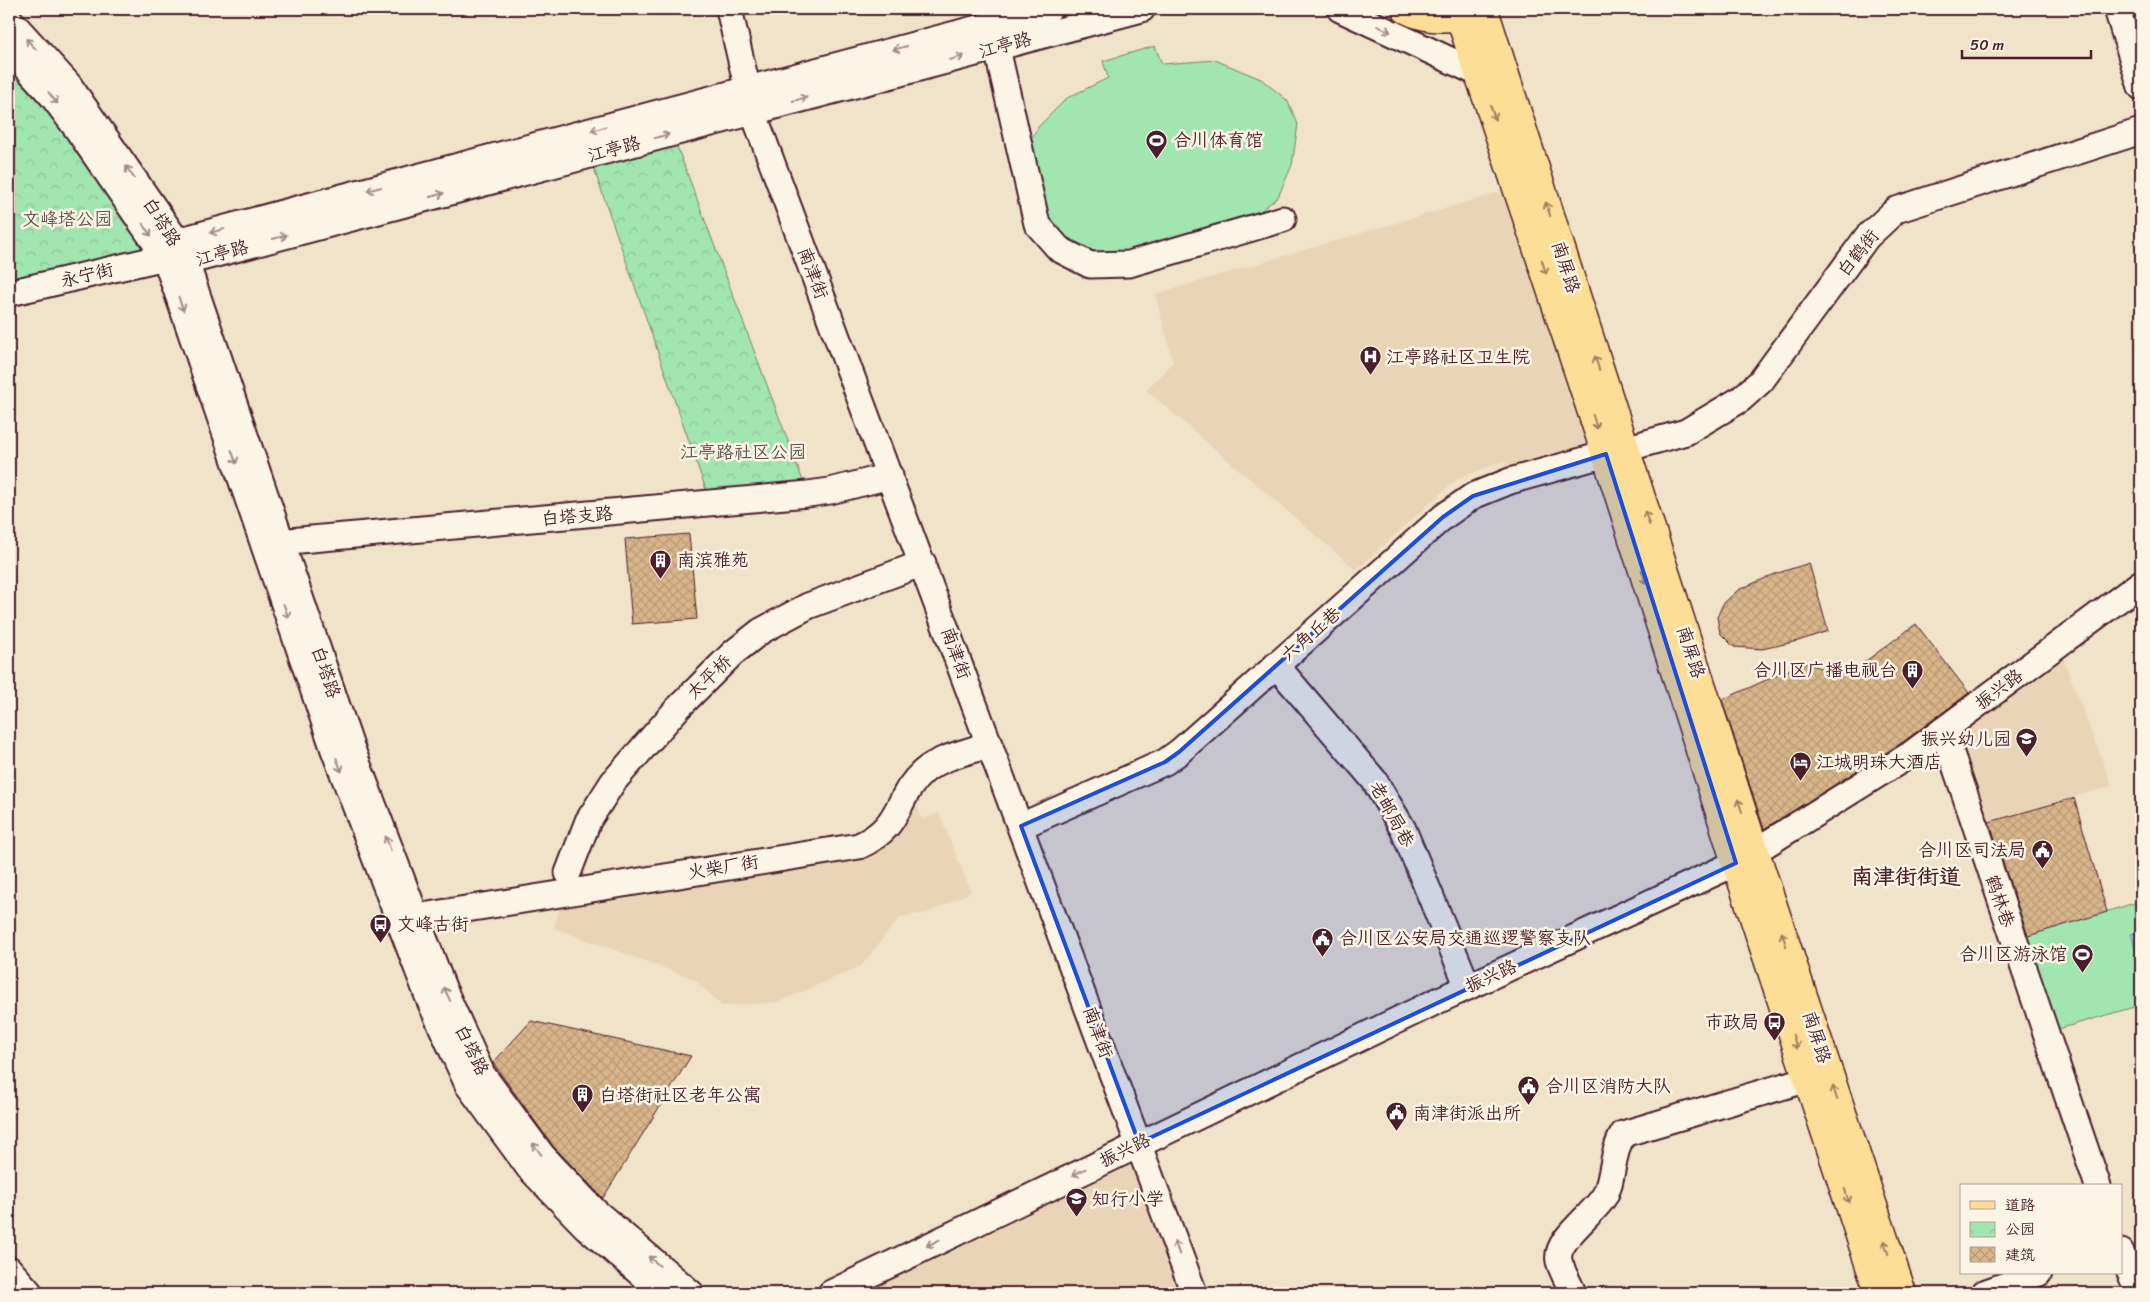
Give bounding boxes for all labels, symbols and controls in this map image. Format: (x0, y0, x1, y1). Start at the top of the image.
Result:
street label: 江亭路 (975, 23, 1035, 67)
one-way arrow (1376, 25, 1391, 35)
scale bar (1962, 28, 2091, 60)
text: 50 m (1970, 32, 2005, 58)
one-way arrow (25, 37, 37, 50)
one-way arrow (893, 44, 909, 54)
one-way arrow (948, 52, 964, 62)
one-way arrow (47, 91, 58, 104)
one-way arrow (791, 94, 807, 104)
one-way arrow (1489, 105, 1498, 120)
place label: 合川体育馆 (1173, 124, 1263, 156)
one-way arrow (591, 125, 607, 134)
street label: 江亭路 (584, 127, 644, 171)
sports icon: 合川体育馆 (1145, 128, 1169, 159)
one-way arrow (654, 131, 670, 140)
one-way arrow (125, 165, 135, 179)
one-way arrow (366, 185, 382, 194)
one-way arrow (429, 190, 445, 200)
street label: 白塔路 (134, 191, 190, 253)
one-way arrow (1542, 201, 1552, 217)
park label: 文峰塔公园 (22, 203, 112, 235)
street label: 白鹤街 (1829, 222, 1887, 284)
one-way arrow (142, 223, 152, 237)
one-way arrow (209, 227, 225, 236)
street label: 江亭路 (192, 231, 252, 275)
one-way arrow (272, 232, 288, 241)
street label: 南屏路 (1542, 236, 1590, 298)
street label: 南津街 (788, 242, 838, 304)
street label: 永宁街 (57, 253, 117, 297)
one-way arrow (1540, 259, 1549, 275)
one-way arrow (177, 295, 186, 311)
place label: 江亭路社区卫生院 (1386, 341, 1530, 373)
hospital icon: 江亭路社区卫生院 (1358, 345, 1382, 376)
one-way arrow (1592, 356, 1602, 372)
one-way arrow (1590, 413, 1600, 429)
park label: 江亭路社区公园 (680, 436, 806, 468)
one-way arrow (230, 449, 239, 465)
street label: 白塔支路 (540, 497, 614, 535)
one-way arrow (1642, 510, 1652, 526)
place label: 南滨雅苑 (677, 544, 749, 576)
building icon: 南滨雅苑 (649, 548, 673, 579)
one-way arrow (1640, 568, 1649, 584)
street label: 六角丘巷 (1273, 598, 1349, 670)
one-way arrow (282, 603, 291, 618)
street label: 南屏路 (1667, 621, 1715, 683)
street label: 南津街 (932, 622, 980, 684)
street label: 白塔路 (302, 641, 350, 703)
street label: 太平桥 (678, 647, 740, 707)
place label: 合川区广播电视台 (1753, 654, 1897, 686)
building icon: 合川区广播电视台 (1901, 658, 1925, 689)
street label: 振兴路 (1968, 660, 2030, 718)
place label: 振兴幼儿园 (1921, 723, 2011, 755)
school or university icon: 振兴幼儿园 (2015, 727, 2039, 758)
place label: 江城明珠大酒店 (1816, 746, 1942, 778)
hotel icon: 江城明珠大酒店 (1788, 750, 1812, 781)
one-way arrow (335, 757, 344, 772)
street label: 老邮局巷 (1361, 775, 1423, 853)
one-way arrow (1735, 798, 1745, 814)
place label: 合川区司法局 (1918, 834, 2026, 866)
one-way arrow (383, 836, 392, 851)
public building icon: 合川区司法局 (2030, 838, 2054, 869)
street label: 火柴厂街 (685, 846, 761, 888)
district label: 南津街街道 (1851, 857, 1961, 896)
street label: 鹤林巷 (1976, 870, 2024, 932)
place label: 文峰古街 (397, 908, 469, 940)
bus stop icon: 文峰古街 (369, 912, 393, 943)
place label: 合川区公安局交通巡逻警察支队 (1339, 922, 1591, 954)
public building icon: 合川区公安局交通巡逻警察支队 (1311, 926, 1335, 957)
one-way arrow (1779, 931, 1788, 947)
place label: 合川区游泳馆 (1959, 938, 2067, 970)
sports icon: 合川区游泳馆 (2071, 942, 2095, 973)
street label: 振兴路 (1460, 950, 1522, 1002)
one-way arrow (441, 987, 451, 1002)
street label: 南津街 (1074, 1001, 1122, 1063)
place label: 市政局 (1705, 1006, 1759, 1038)
street label: 南屏路 (1793, 1006, 1841, 1068)
bus stop icon: 市政局 (1763, 1010, 1787, 1041)
street label: 白塔路 (446, 1019, 498, 1081)
one-way arrow (1791, 1034, 1801, 1050)
place label: 合川区消防大队 (1545, 1070, 1671, 1102)
public building icon: 合川区消防大队 (1517, 1074, 1541, 1105)
place label: 白塔街社区老年公寓 (599, 1079, 761, 1111)
building icon: 白塔街社区老年公寓 (571, 1083, 595, 1114)
one-way arrow (1830, 1085, 1839, 1101)
place label: 南津街派出所 (1413, 1097, 1521, 1129)
public building icon: 南津街派出所 (1385, 1101, 1409, 1132)
street label: 振兴路 (1094, 1124, 1156, 1176)
one-way arrow (532, 1143, 543, 1156)
one-way arrow (1072, 1167, 1087, 1177)
place label: 知行小学 (1092, 1183, 1164, 1215)
legend (1960, 1184, 2122, 1274)
school or university icon: 知行小学 (1064, 1187, 1088, 1218)
one-way arrow (1842, 1188, 1852, 1204)
text: 道路 (2005, 1192, 2035, 1218)
text: 公园 (2005, 1216, 2035, 1242)
one-way arrow (926, 1239, 941, 1249)
one-way arrow (1881, 1239, 1891, 1255)
one-way arrow (1172, 1240, 1181, 1255)
text: 建筑 (2005, 1242, 2035, 1268)
one-way arrow (647, 1256, 660, 1267)

